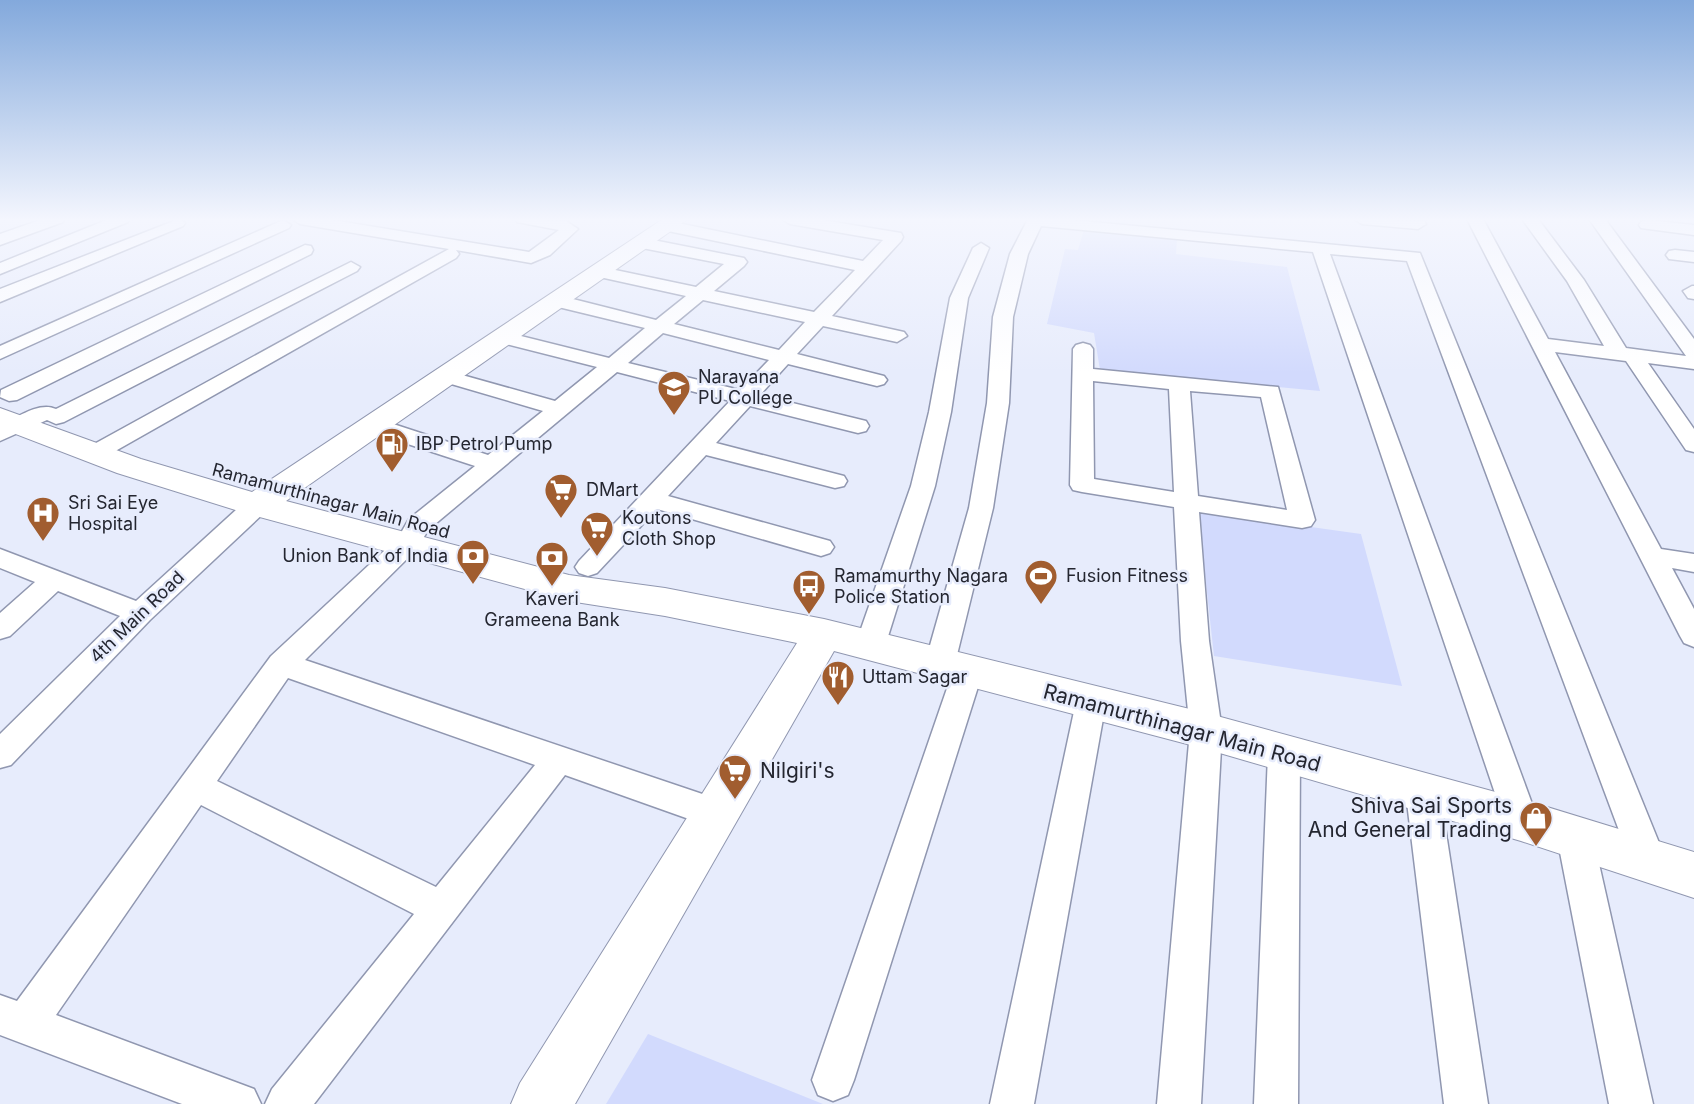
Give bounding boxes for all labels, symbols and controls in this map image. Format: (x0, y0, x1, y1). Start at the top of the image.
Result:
place label: Narayana PU College (698, 366, 793, 408)
school or university icon: Narayana PU College (655, 368, 693, 417)
fuel station icon: IBP Petrol Pump (373, 425, 411, 474)
place label: IBP Petrol Pump (416, 433, 553, 454)
street label: Ramamurthinagar Main Road (210, 459, 452, 542)
supermarket icon: DMart (542, 471, 580, 520)
place label: DMart (586, 479, 638, 500)
place label: Sri Sai Eye Hospital (68, 492, 158, 534)
hospital icon: Sri Sai Eye Hospital (24, 494, 62, 543)
place label: Koutons Cloth Shop (622, 507, 716, 549)
supermarket icon: Koutons Cloth Shop (578, 509, 616, 558)
bank icon: Union Bank of India (454, 537, 492, 586)
bank icon: Kaveri Grameena Bank (533, 539, 571, 588)
place label: Union Bank of India (282, 545, 448, 566)
sports icon: Fusion Fitness (1022, 557, 1060, 606)
place label: Ramamurthy Nagara Police Station (834, 565, 1008, 607)
place label: Fusion Fitness (1066, 565, 1188, 586)
street label: 4th Main Road (85, 566, 188, 667)
bus stop icon: Ramamurthy Nagara Police Station (790, 567, 828, 616)
place label: Kaveri Grameena Bank (484, 588, 620, 630)
restaurant icon: Uttam Sagar (819, 658, 857, 707)
place label: Uttam Sagar (862, 666, 968, 687)
street label: Ramamurthinagar Main Road (1041, 678, 1324, 777)
supermarket icon: Nilgiri's (716, 752, 754, 801)
place label: Nilgiri's (760, 758, 835, 783)
place label: Shiva Sai Sports And General Trading (1308, 793, 1512, 842)
shop icon: Shiva Sai Sports And General Trading (1517, 799, 1555, 848)

